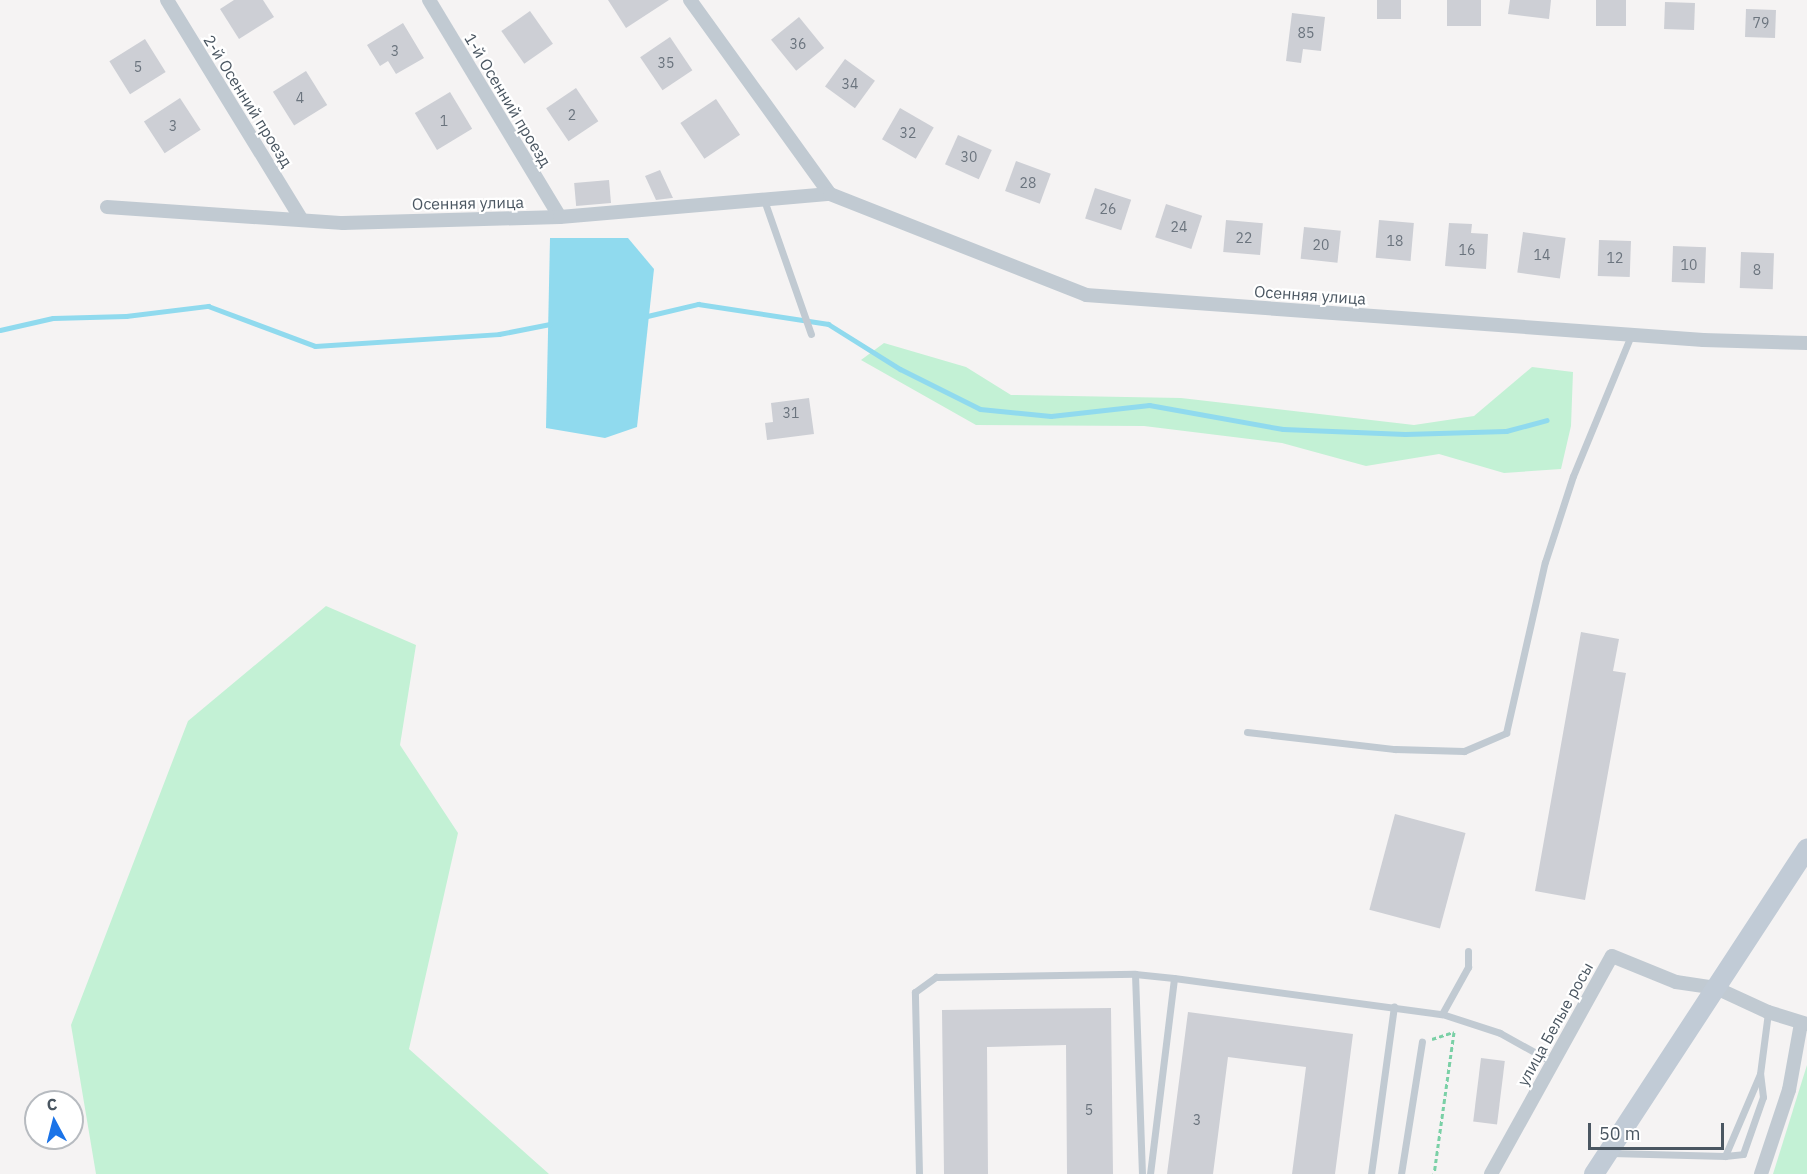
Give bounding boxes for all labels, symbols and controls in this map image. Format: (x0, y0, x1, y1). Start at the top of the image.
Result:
house number: 79 (1753, 15, 1769, 31)
house number: 85 (1298, 25, 1314, 41)
street label: 1-й Осенний проезд (461, 30, 555, 170)
street label: 2-й Осенний проезд (199, 31, 297, 171)
house number: 36 (790, 36, 806, 52)
house number: 3 (391, 43, 399, 59)
house number: 35 (658, 55, 674, 71)
house number: 5 (134, 59, 142, 75)
house number: 34 (842, 76, 858, 92)
house number: 4 (296, 90, 304, 106)
house number: 2 (568, 107, 576, 123)
house number: 1 (440, 113, 448, 129)
house number: 3 (169, 118, 177, 134)
house number: 32 (900, 125, 916, 141)
house number: 30 (961, 149, 977, 165)
house number: 28 (1020, 175, 1036, 191)
street label: Осенняя улица (412, 192, 524, 214)
house number: 26 (1100, 201, 1116, 217)
house number: 24 (1171, 219, 1187, 235)
house number: 22 (1236, 230, 1252, 246)
house number: 18 (1387, 233, 1403, 249)
house number: 20 (1313, 237, 1329, 253)
house number: 16 (1459, 242, 1475, 258)
house number: 14 (1534, 247, 1550, 263)
house number: 12 (1607, 250, 1623, 266)
house number: 10 (1681, 257, 1697, 273)
house number: 8 (1753, 262, 1761, 278)
street label: Осенняя улица (1253, 282, 1367, 308)
house number: 31 (783, 405, 799, 421)
street label: улица Белые росы (1513, 959, 1597, 1089)
north arrow (24, 1090, 84, 1150)
text: С (46, 1094, 58, 1115)
house number: 5 (1085, 1102, 1093, 1118)
scale bar (1591, 1111, 1728, 1149)
house number: 3 (1193, 1112, 1201, 1128)
text: 50 m (1599, 1122, 1641, 1145)

